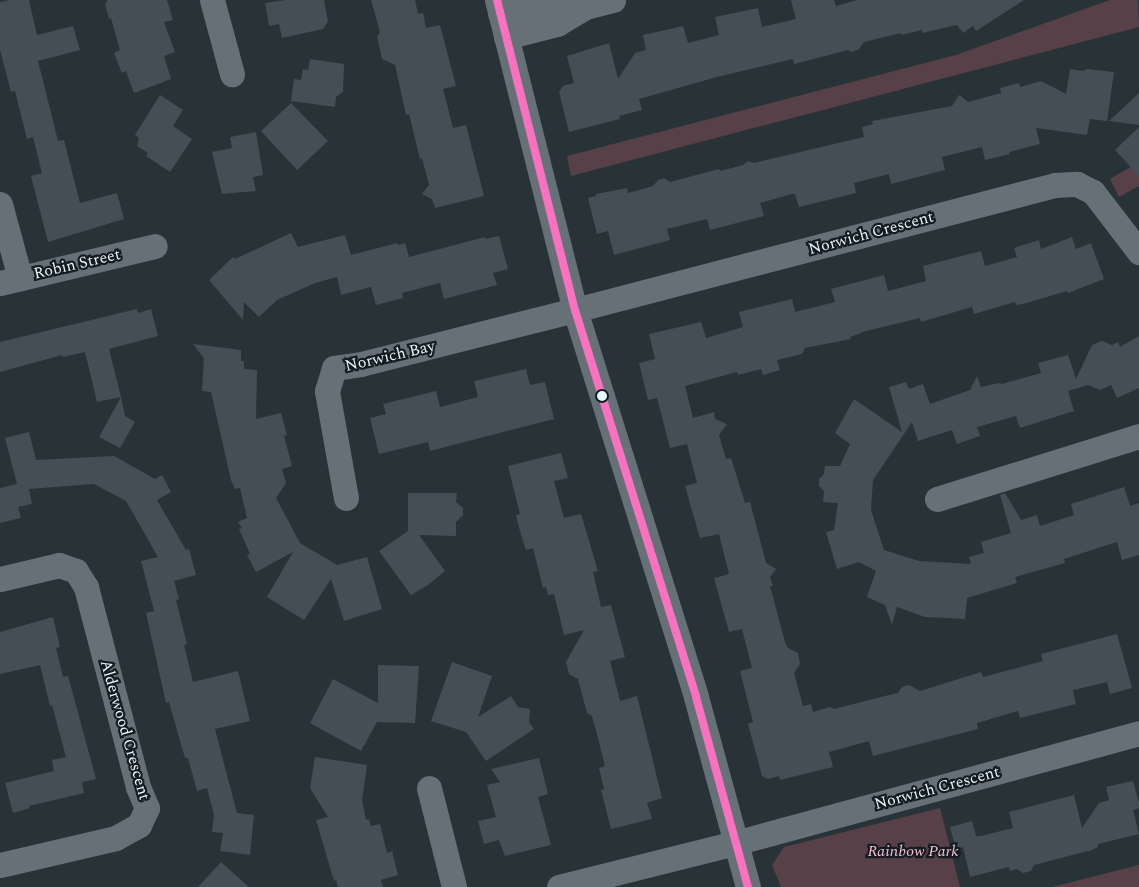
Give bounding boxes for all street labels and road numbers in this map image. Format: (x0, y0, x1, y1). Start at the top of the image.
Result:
street label: Norwich Crescent (806, 207, 936, 259)
street label: Robin Street (32, 245, 122, 283)
street label: Norwich Bay (343, 336, 437, 376)
street label: Alderwood Crescent (96, 658, 154, 802)
street label: Norwich Crescent (872, 762, 1002, 814)

